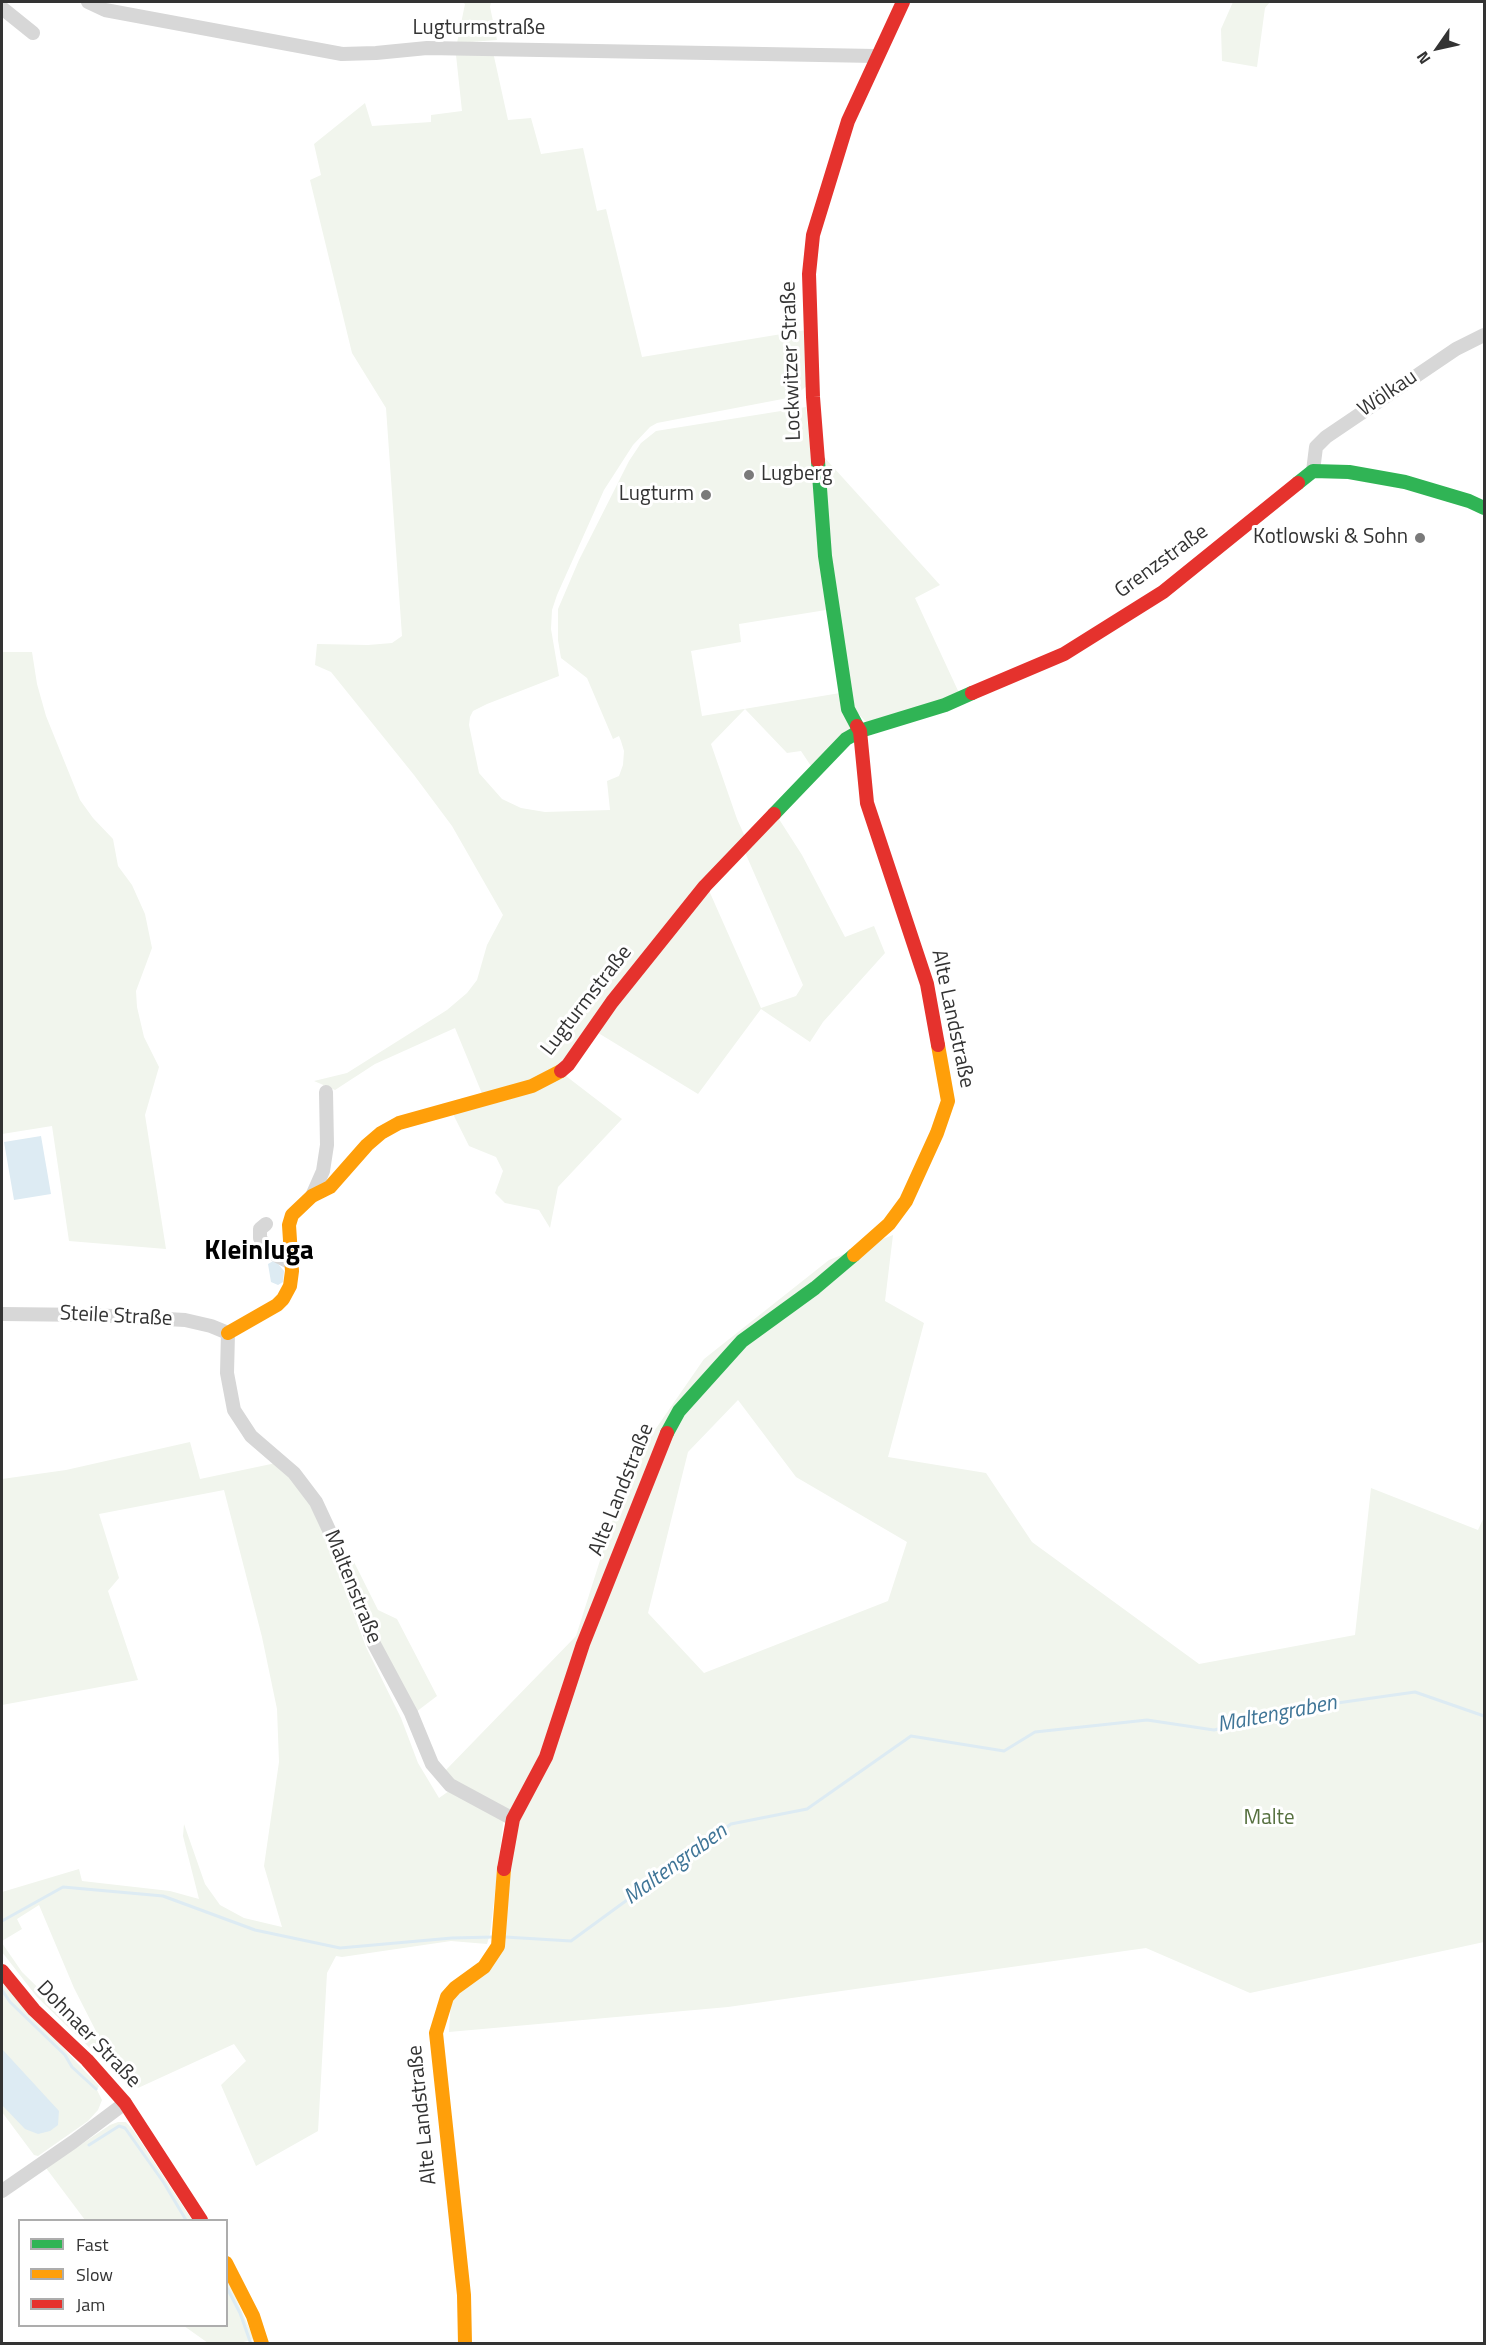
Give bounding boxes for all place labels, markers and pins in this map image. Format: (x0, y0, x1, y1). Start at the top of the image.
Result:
place label: Lugberg (761, 462, 832, 488)
marker: Lugberg (742, 468, 756, 482)
place label: Lugturm (619, 482, 694, 508)
marker: Lugturm (699, 488, 713, 502)
place label: Kotlowski & Sohn (1253, 525, 1408, 551)
marker: Kotlowski & Sohn (1413, 531, 1427, 545)

